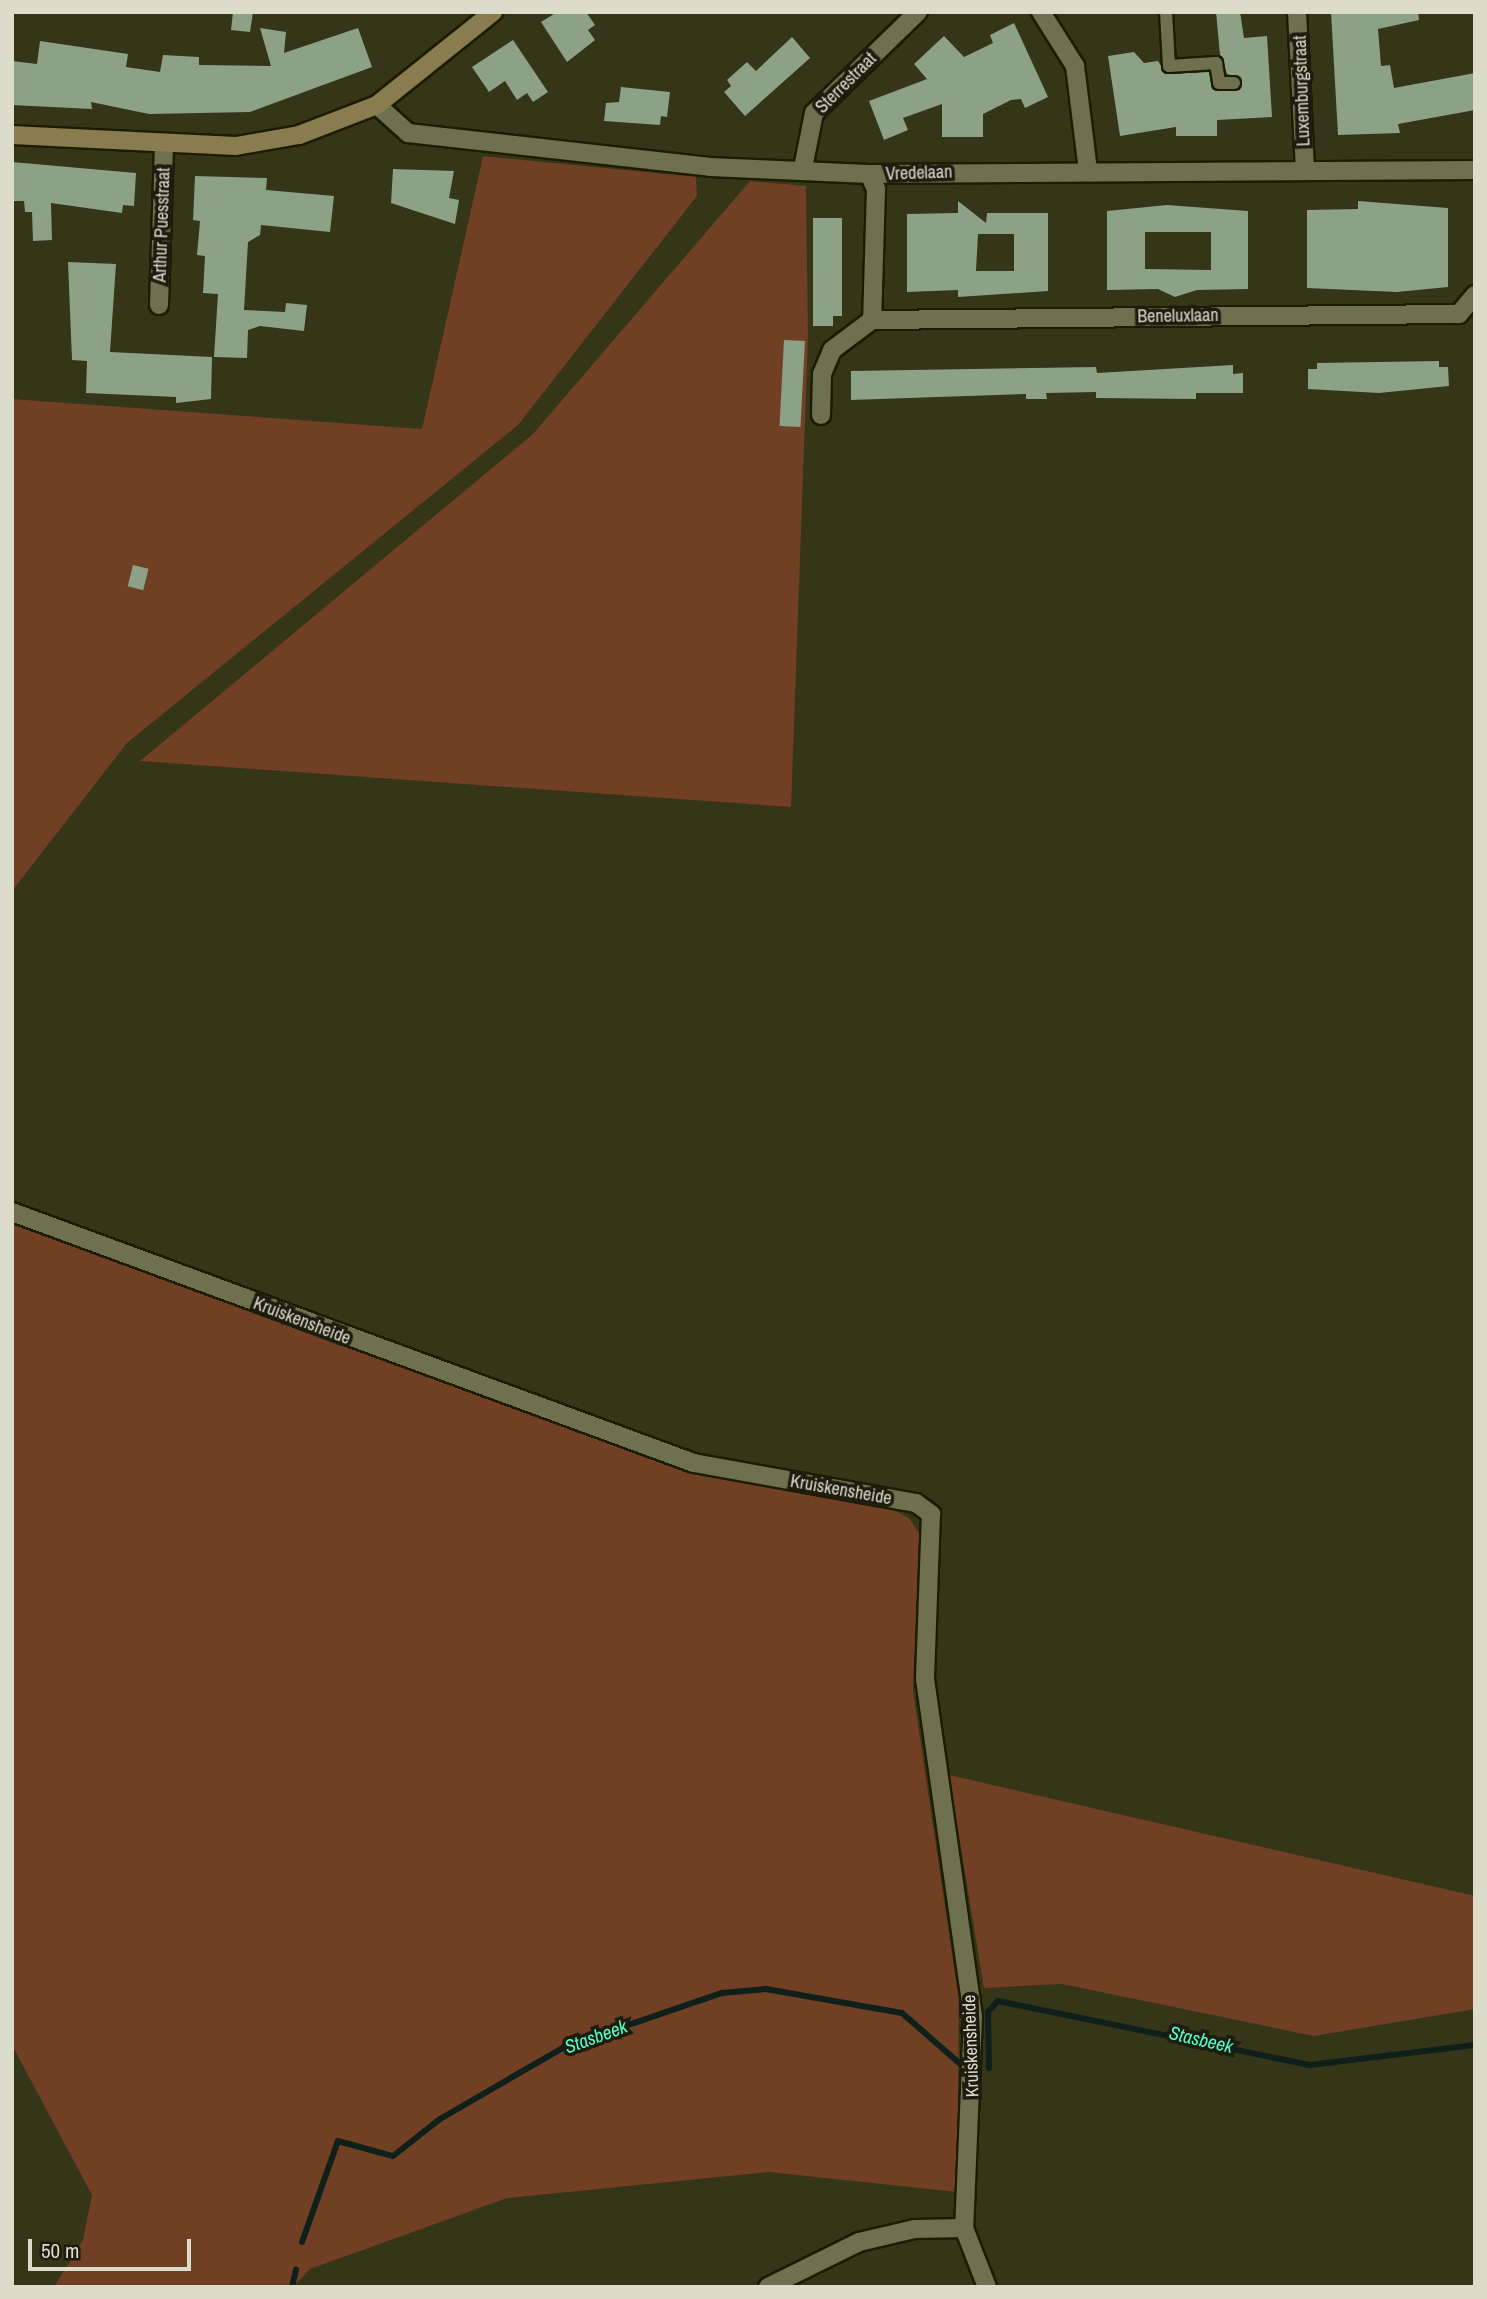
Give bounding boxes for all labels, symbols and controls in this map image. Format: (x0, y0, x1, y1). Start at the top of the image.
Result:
street label: Luxemburgstraat (1289, 35, 1315, 147)
street label: Sterrestraat (811, 48, 881, 118)
street label: Vredelaan (885, 161, 953, 185)
street label: Arthur Puesstraat (149, 167, 175, 283)
street label: Beneluxlaan (1137, 304, 1219, 328)
street label: Kruiskensheide (250, 1293, 354, 1349)
street label: Kruiskensheide (789, 1470, 893, 1510)
street label: Kruiskensheide (958, 1994, 984, 2098)
water label: Stasbeek (562, 2015, 630, 2059)
water label: Stasbeek (1167, 2022, 1235, 2058)
scale bar (32, 2226, 194, 2270)
text: 50 m (41, 2236, 79, 2265)

